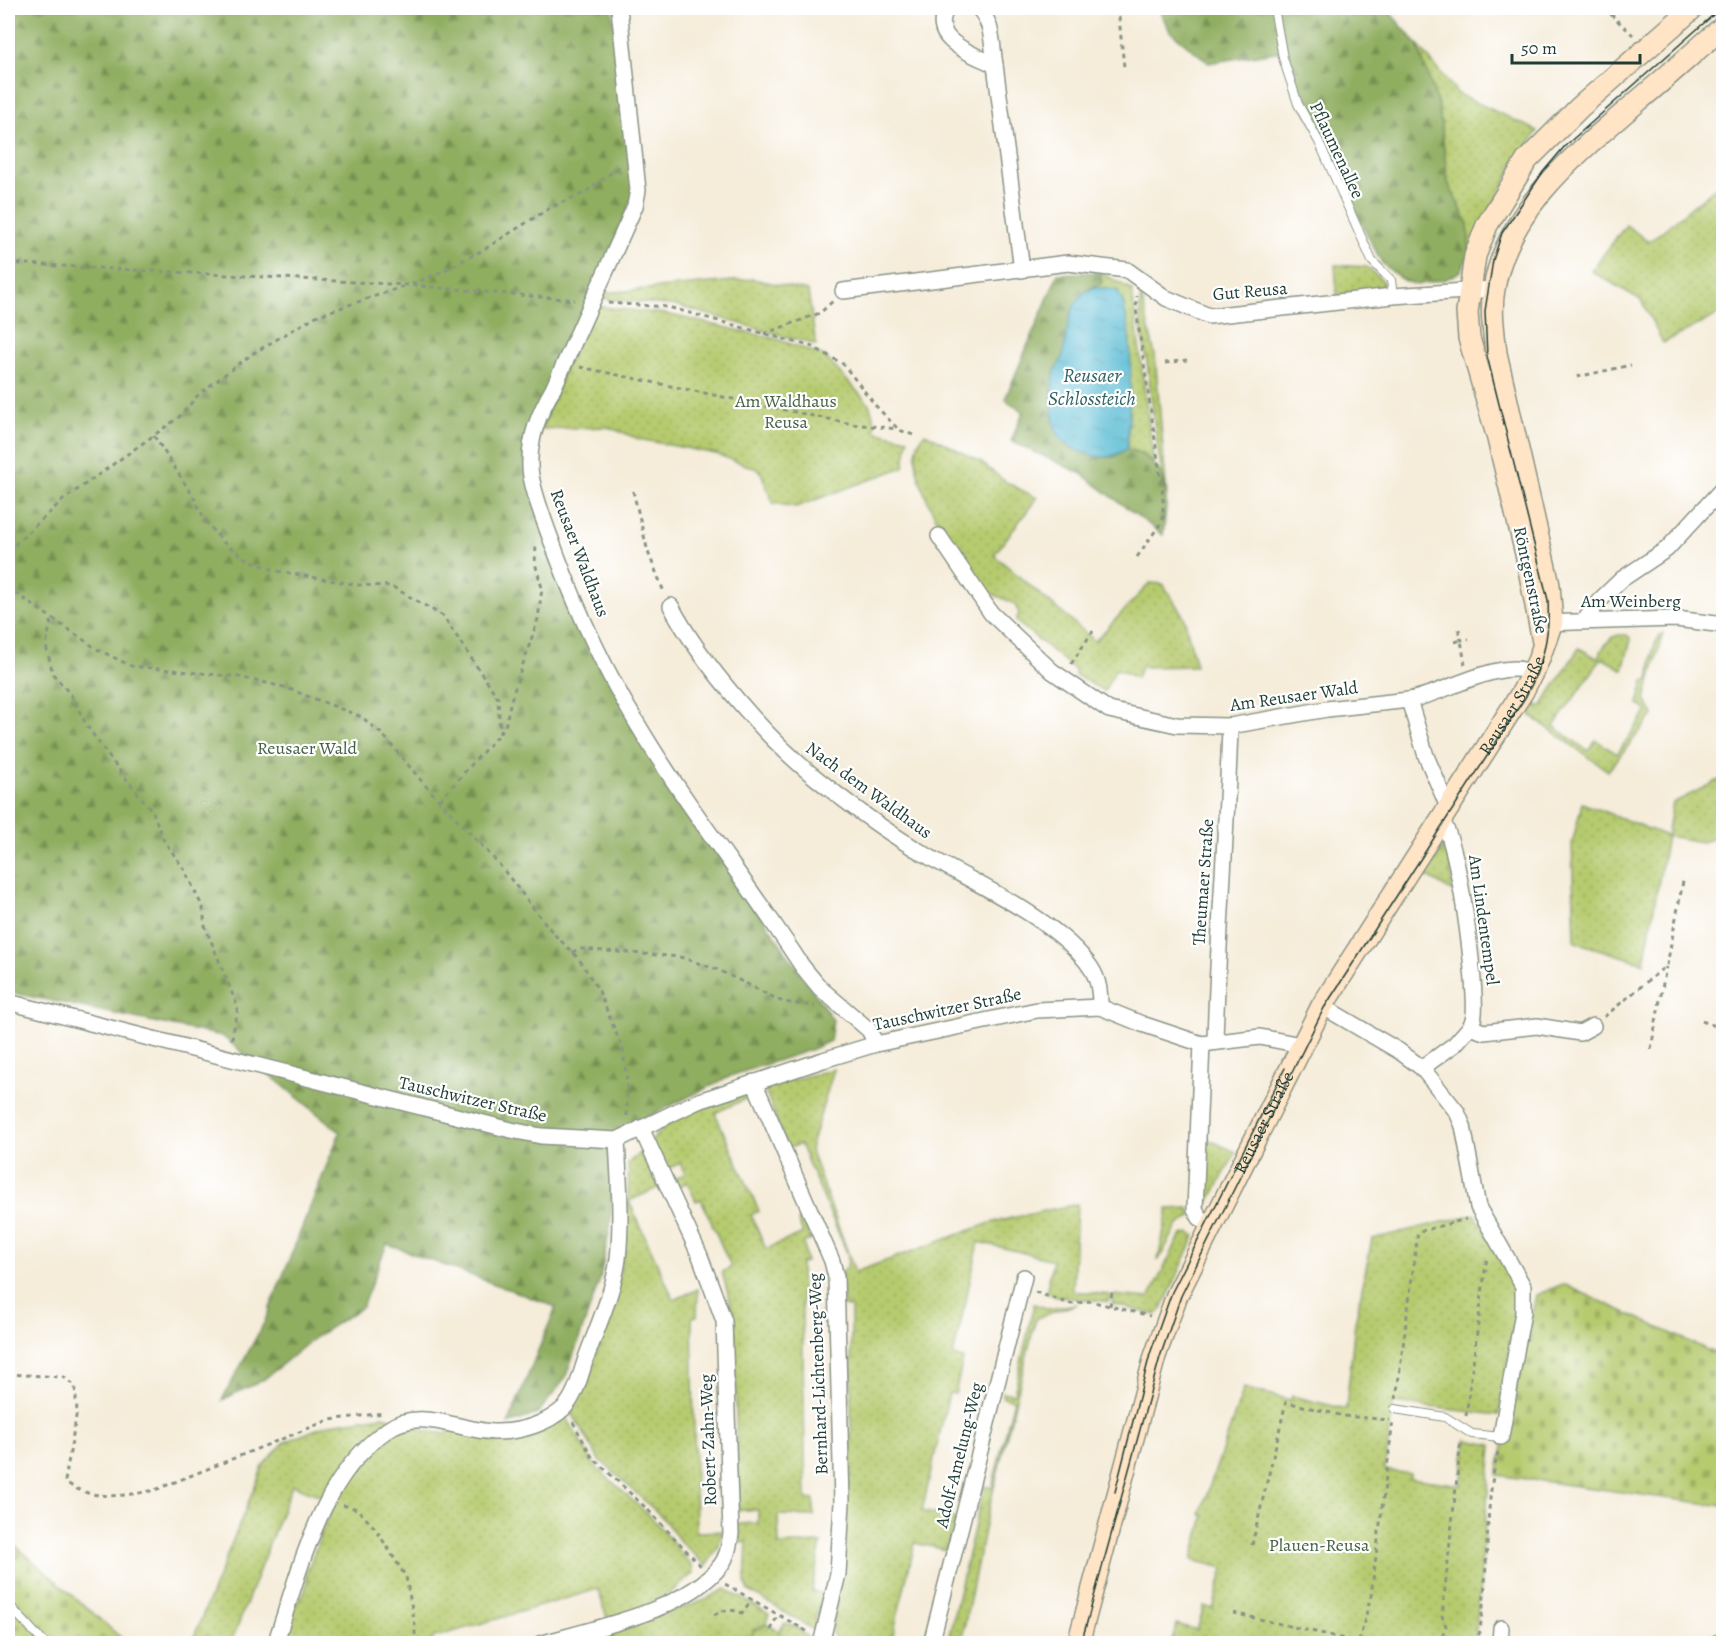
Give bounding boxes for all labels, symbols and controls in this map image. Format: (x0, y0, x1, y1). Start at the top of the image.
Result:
scale bar (1512, 27, 1640, 65)
text: 50 m (1521, 36, 1557, 60)
street label: Pflaumenallee (1304, 98, 1370, 202)
street label: Gut Reusa (1212, 276, 1289, 306)
water label: Reusaer Schlossteich (1048, 362, 1136, 412)
park label: Am Waldhaus Reusa (734, 389, 837, 434)
street label: Reusaer Waldhaus (545, 486, 615, 620)
street label: Röntgenstraße (1508, 524, 1554, 636)
street label: Am Weinberg (1580, 589, 1681, 613)
street label: Reusaer Straße (1473, 653, 1551, 760)
street label: Am Reusaer Wald (1228, 675, 1360, 717)
park label: Reusaer Wald (257, 736, 357, 760)
street label: Nach dem Waldhaus (801, 736, 937, 844)
street label: Theumaer Straße (1187, 818, 1219, 946)
street label: Am Lindentempel (1463, 852, 1505, 987)
street label: Tauschwitzer Straße (871, 982, 1023, 1036)
street label: Reusaer Straße (1228, 1067, 1299, 1178)
street label: Tauschwitzer Straße (397, 1070, 549, 1128)
street label: Bernhard-Lichtenberg-Weg (802, 1273, 834, 1475)
street label: Robert-Zahn-Weg (694, 1374, 722, 1506)
street label: Adolf-Amelung-Weg (929, 1380, 989, 1531)
park label: Plauen-Reusa (1269, 1533, 1370, 1557)

